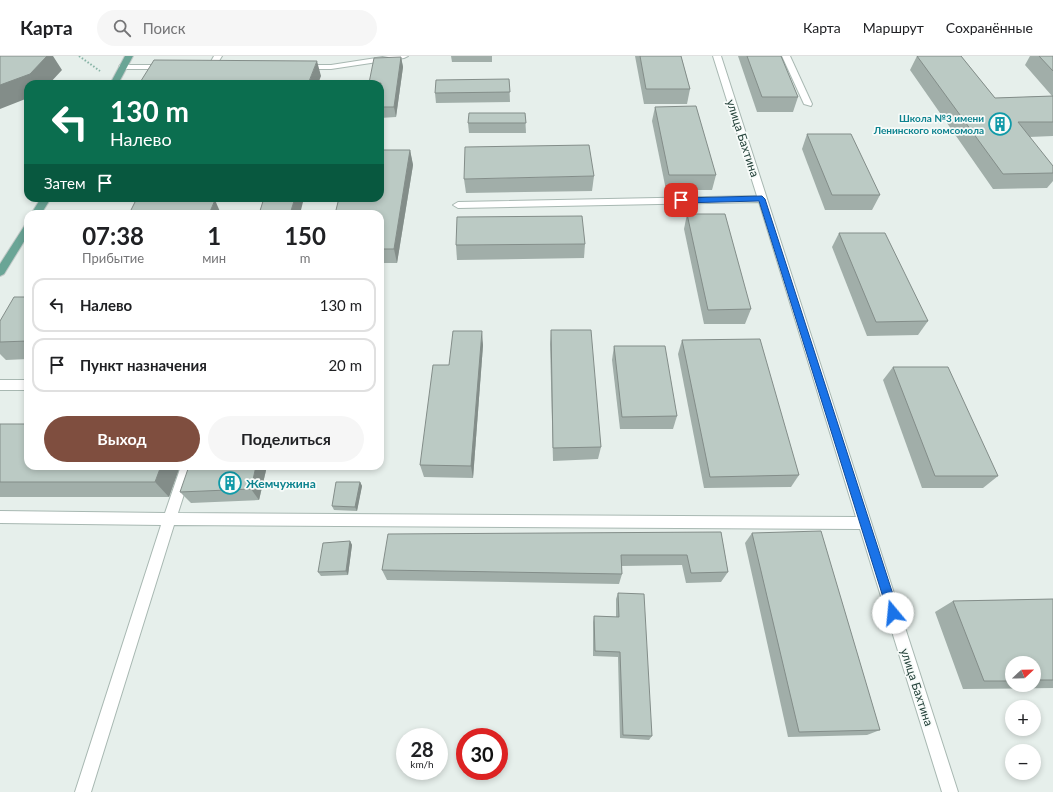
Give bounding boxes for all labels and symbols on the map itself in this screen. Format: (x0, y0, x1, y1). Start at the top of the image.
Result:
street label: улица Бахтина (723, 97, 763, 179)
building icon: Школа №3 имени Ленинского комсомола (987, 111, 1013, 137)
place label: Школа №3 имени Ленинского комсомола (873, 112, 984, 136)
pin (664, 183, 698, 217)
building icon: Жемчужина (217, 470, 243, 496)
place label: Жемчужина (246, 476, 316, 491)
position arrow (872, 592, 914, 634)
street label: улица Бахтина (897, 646, 937, 728)
north arrow (1005, 656, 1041, 692)
speed limit sign: 30 (456, 728, 508, 780)

